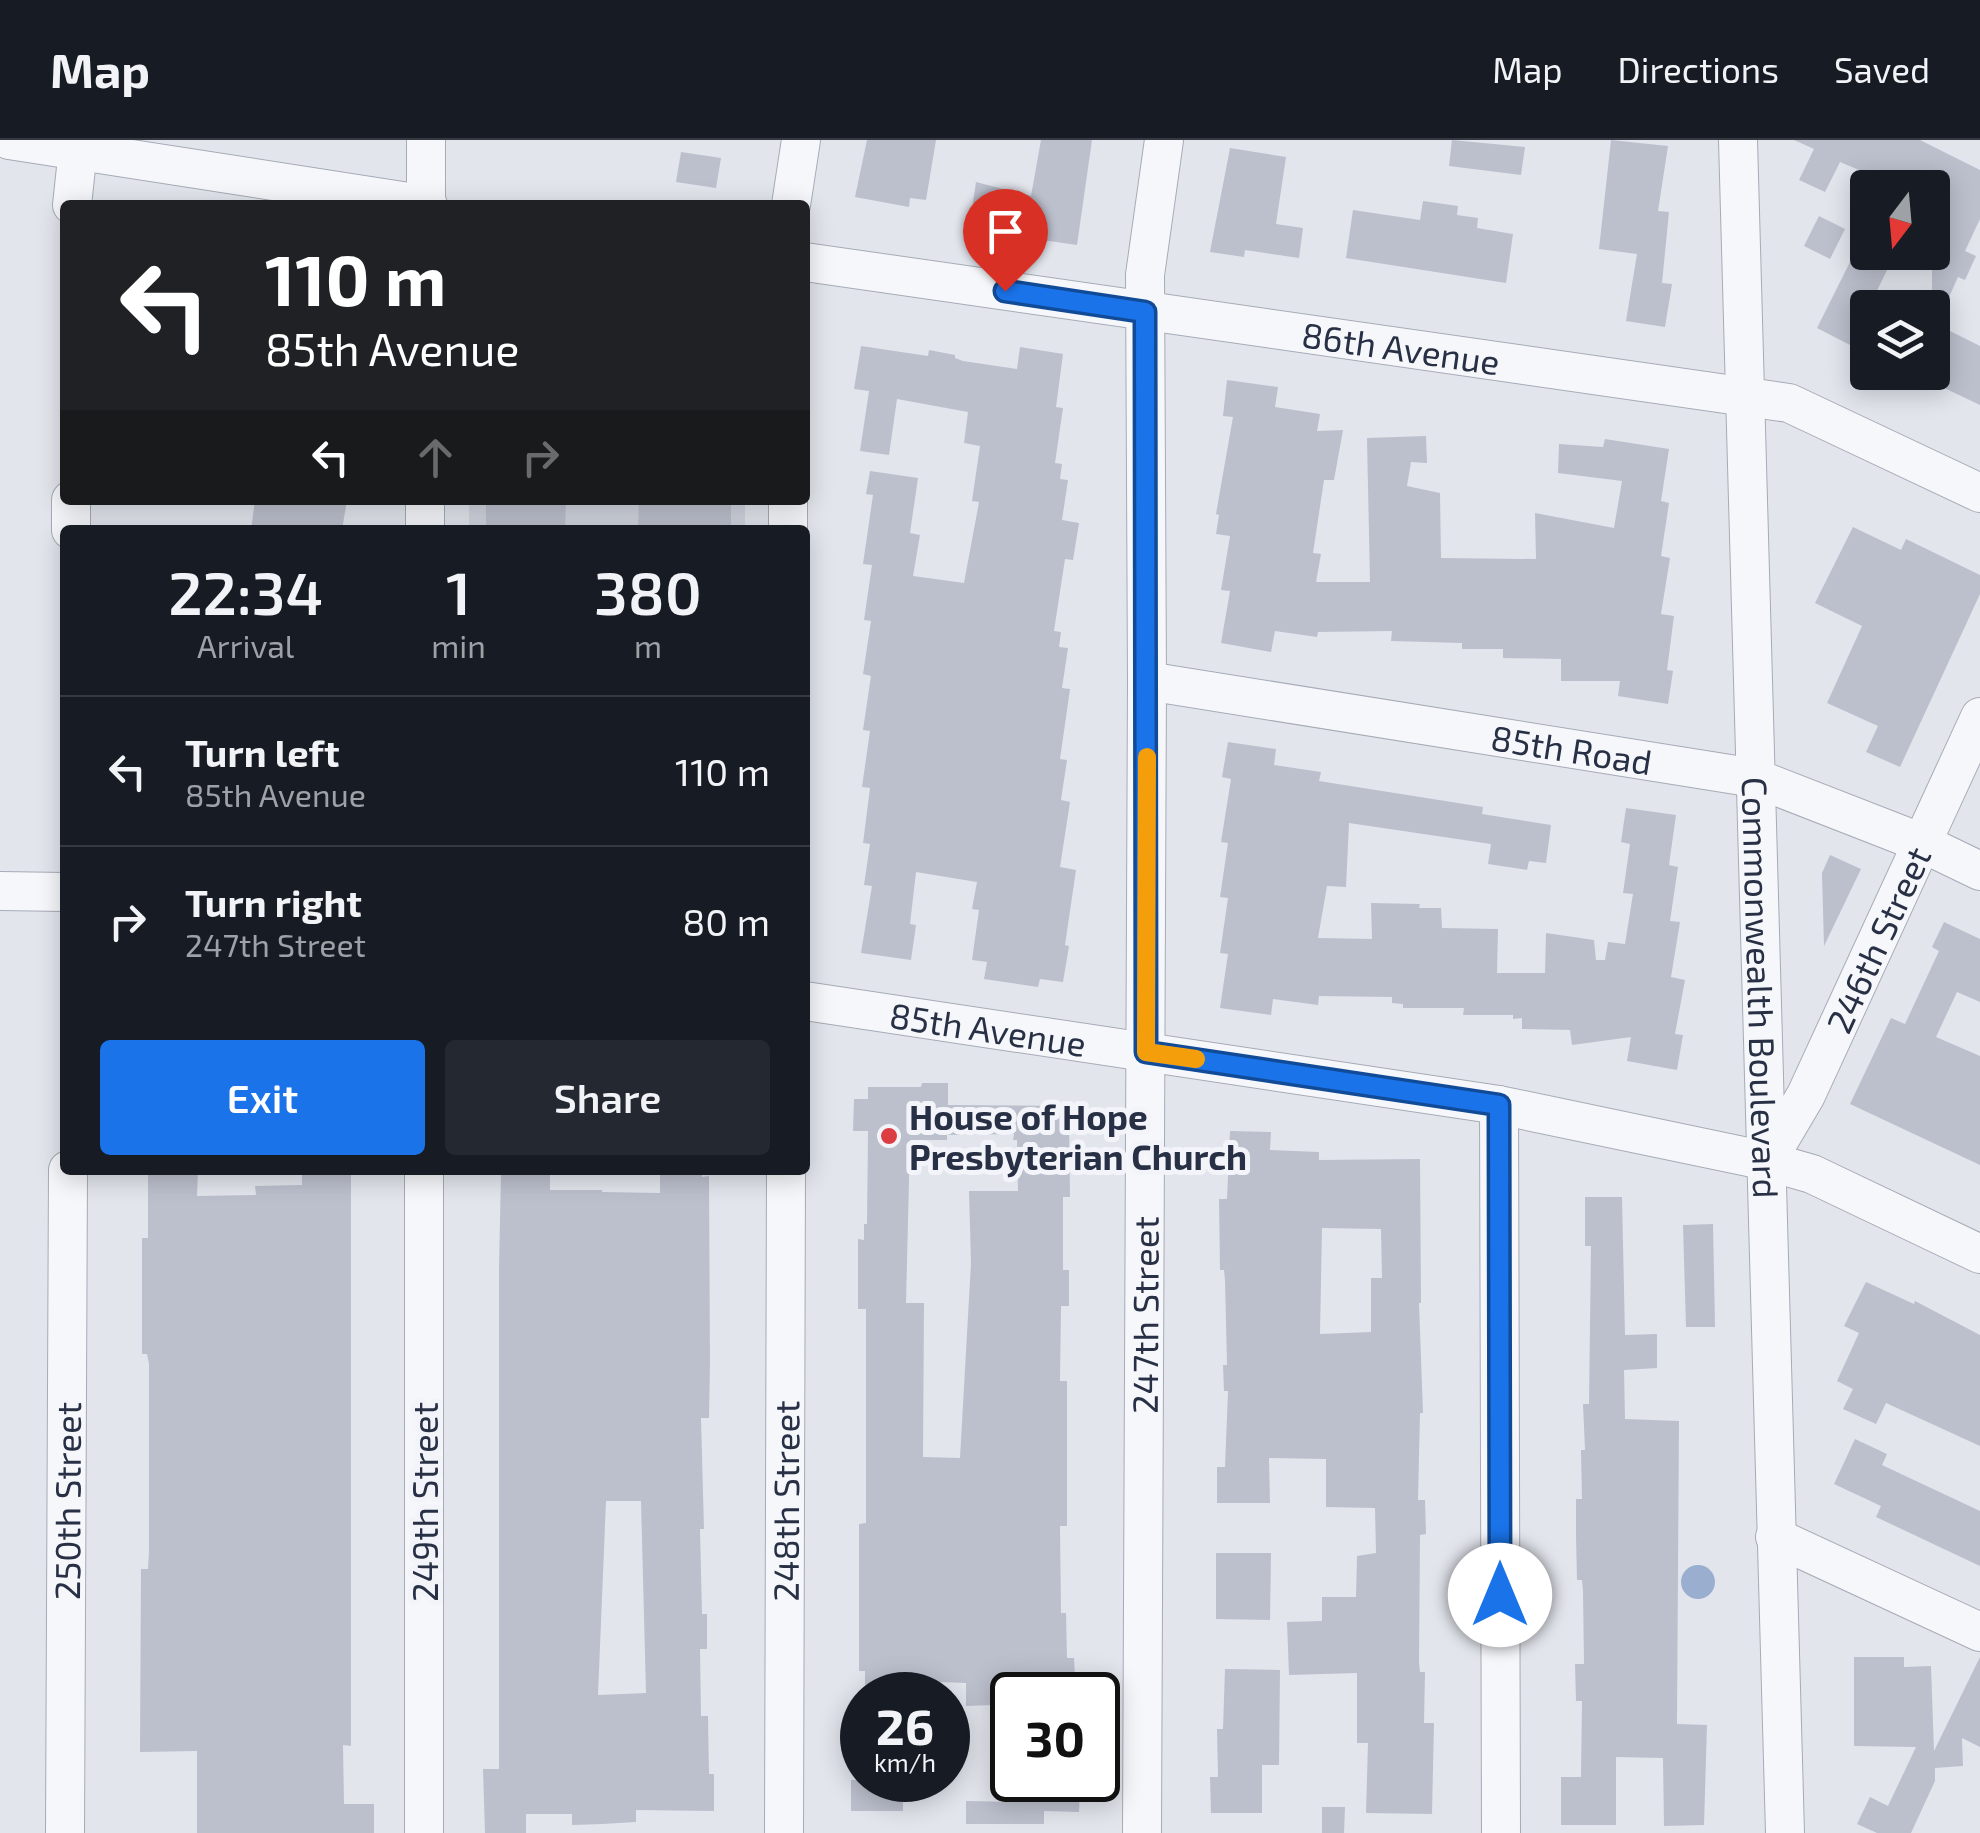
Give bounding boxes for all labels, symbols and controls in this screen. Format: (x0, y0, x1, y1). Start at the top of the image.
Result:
text: Map (50, 40, 150, 98)
text: Map (1492, 48, 1563, 90)
text: Directions (1618, 48, 1779, 90)
text: Saved (1834, 48, 1930, 90)
north arrow (1850, 170, 1950, 270)
map controls (1850, 170, 1950, 390)
pin (963, 189, 1048, 292)
icon: arrive (978, 204, 1033, 259)
text: 110 m (265, 236, 446, 320)
icon: left (100, 240, 230, 370)
button: layers (1850, 290, 1950, 390)
street label: 86th Avenue (1299, 312, 1503, 382)
text: 85th Avenue (265, 321, 519, 375)
icon: left (303, 430, 358, 485)
icon: ahead (408, 430, 463, 485)
icon: right (513, 430, 568, 485)
text: 22:34 (168, 555, 323, 627)
text: 1 (446, 555, 471, 627)
text: 380 (594, 555, 702, 627)
text: Arrival (197, 626, 294, 664)
text: min (431, 626, 486, 664)
text: m (634, 626, 662, 664)
street label: 85th Road (1488, 715, 1655, 782)
text: Turn left (185, 729, 340, 775)
icon: left (100, 744, 155, 799)
text: 110 m (675, 748, 770, 794)
text: 85th Avenue (185, 775, 366, 813)
street label: Commonwealth Boulevard (1735, 776, 1788, 1199)
street label: 246th Street (1817, 840, 1939, 1039)
text: Turn right (185, 879, 362, 925)
icon: right (100, 894, 155, 949)
text: 80 m (682, 898, 770, 944)
text: 247th Street (185, 925, 366, 963)
street label: 85th Avenue (887, 993, 1089, 1064)
button: Exit (100, 1040, 425, 1155)
button: Share (445, 1040, 770, 1155)
place label: House of Hope Presbyterian Church (909, 1095, 1247, 1178)
marker: House of Hope Presbyterian Church (878, 1125, 900, 1147)
street label: 247th Street (1123, 1216, 1166, 1414)
street label: 248th Street (764, 1400, 806, 1602)
street label: 250th Street (45, 1402, 88, 1600)
street label: 249th Street (403, 1402, 445, 1602)
position arrow (1448, 1543, 1552, 1647)
speed limit sign: 30 (990, 1672, 1120, 1802)
text: 26 (876, 1695, 934, 1755)
text: km/h (874, 1747, 936, 1777)

